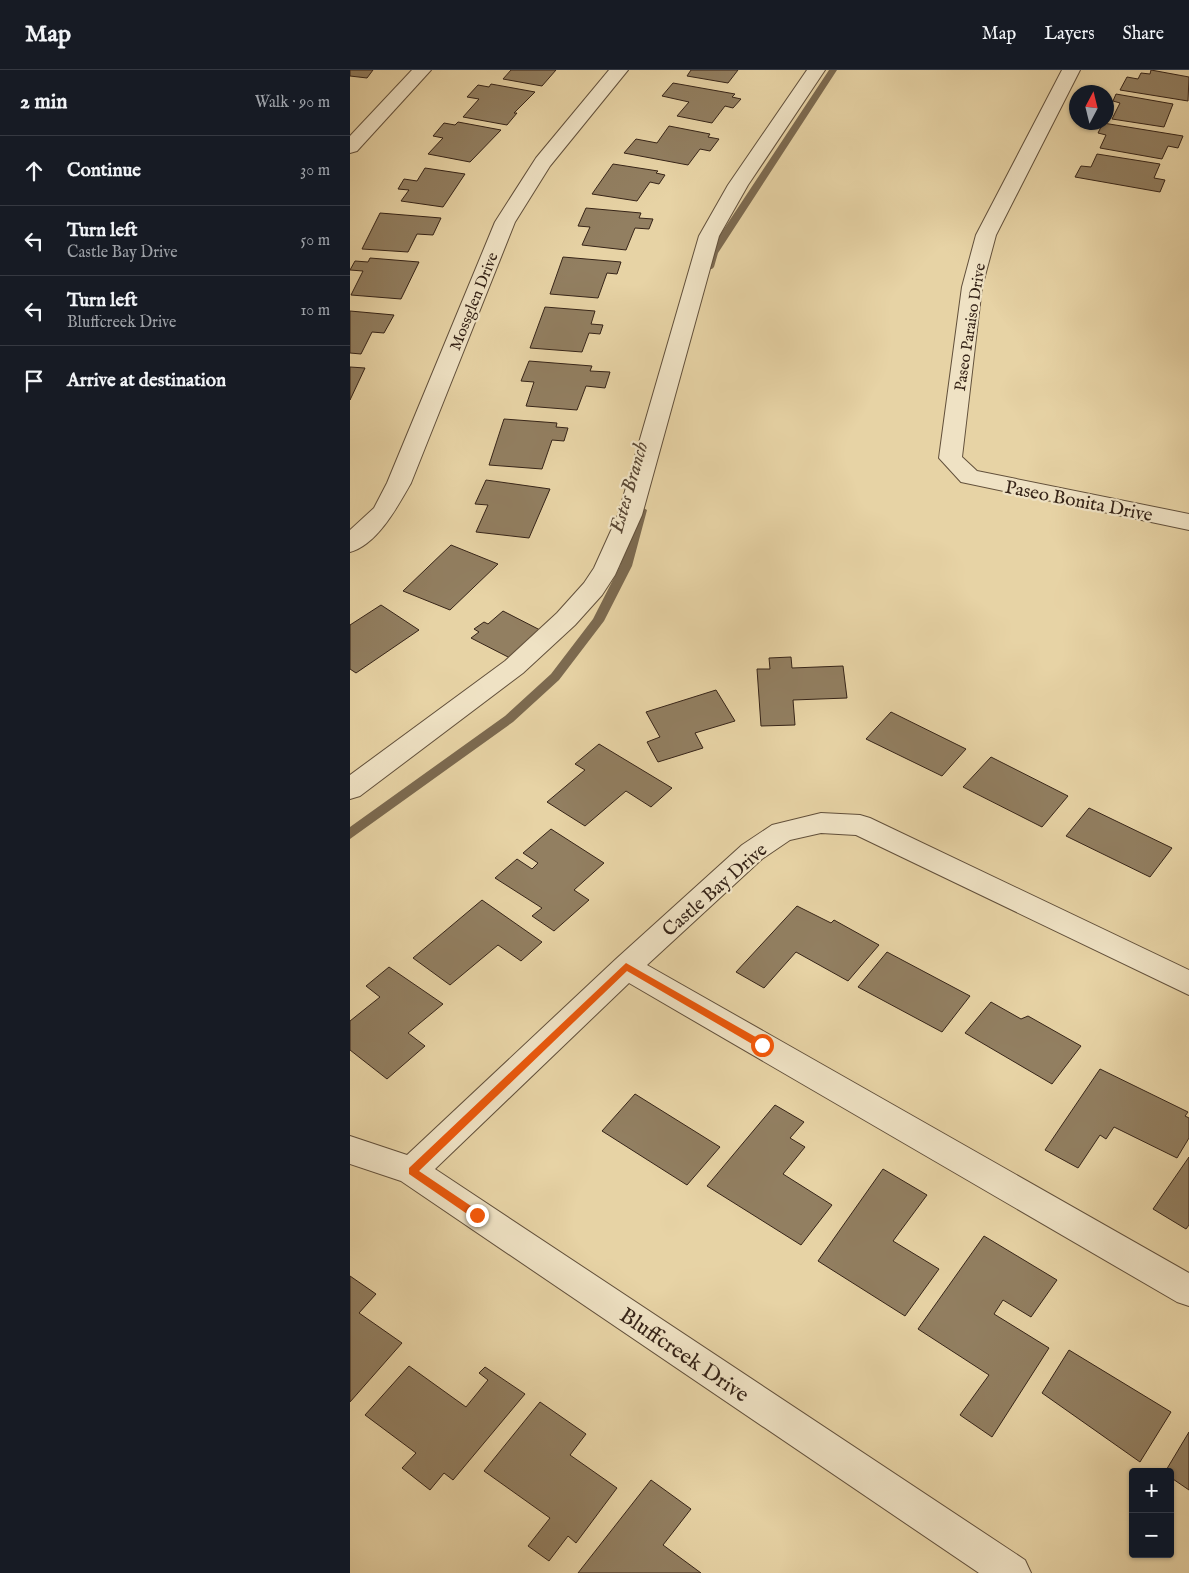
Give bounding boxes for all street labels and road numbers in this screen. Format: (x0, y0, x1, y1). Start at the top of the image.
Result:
street label: Mossglen Drive (446, 250, 504, 354)
street label: Paseo Paraiso Drive (951, 262, 991, 393)
street label: Paseo Bonita Drive (1003, 476, 1155, 528)
street label: Castle Bay Drive (658, 838, 773, 943)
street label: Bluffcreek Drive (614, 1302, 754, 1409)

